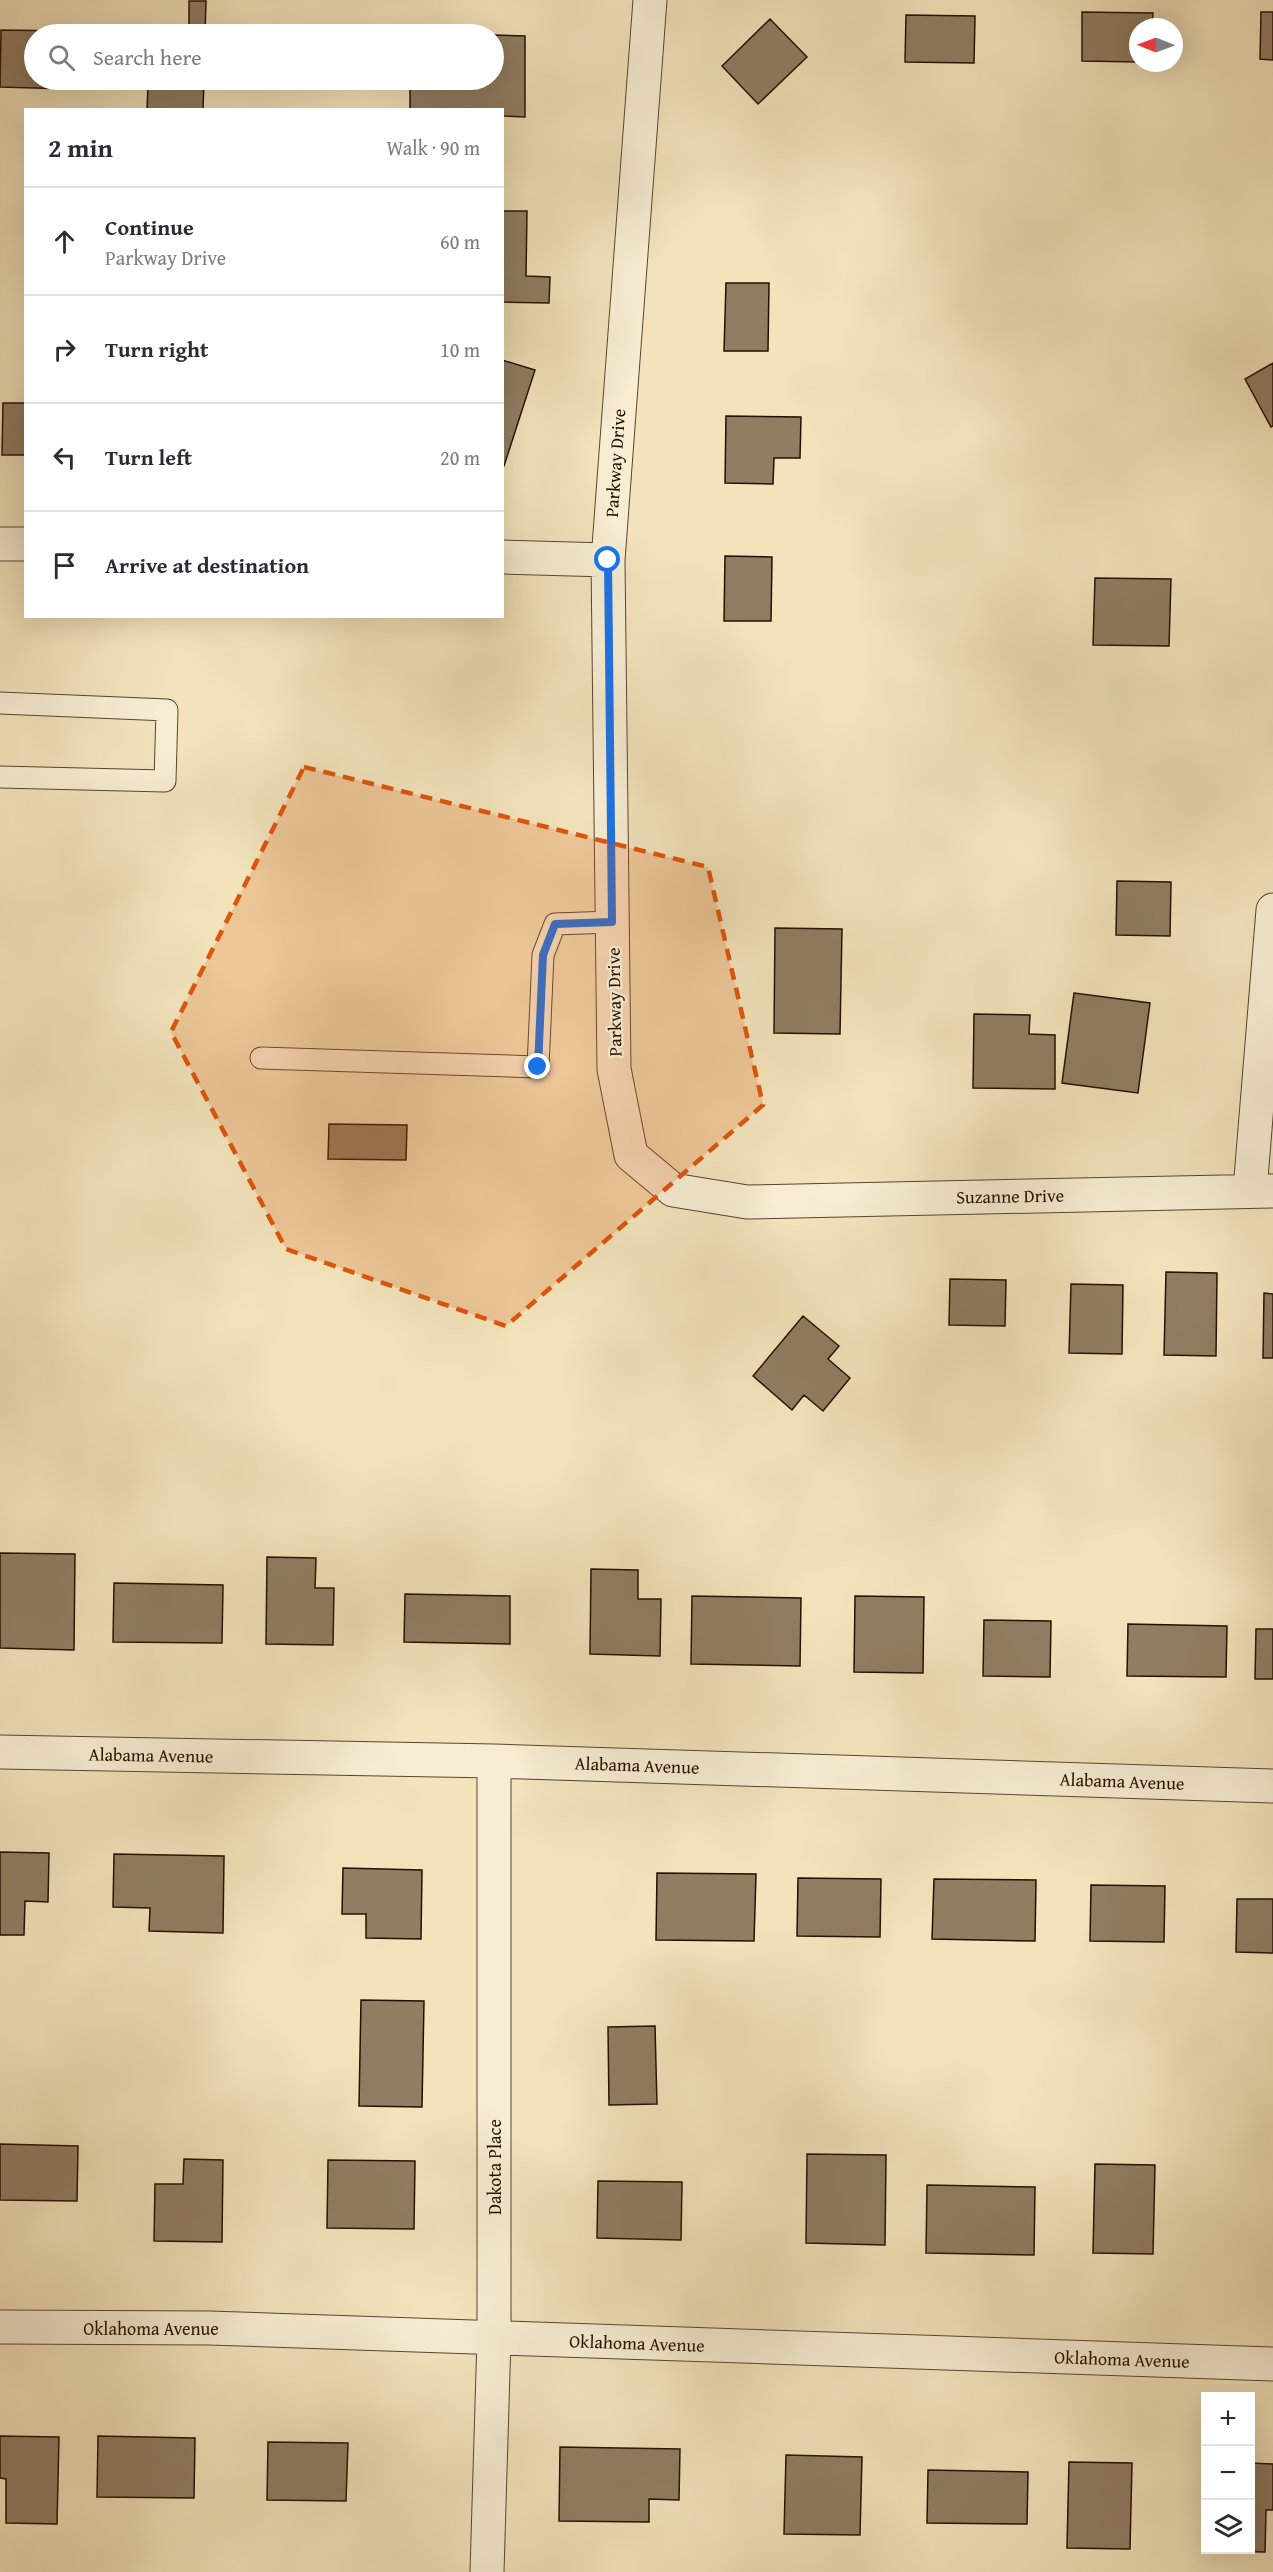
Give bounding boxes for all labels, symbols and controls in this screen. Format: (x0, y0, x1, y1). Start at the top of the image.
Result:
north arrow (1129, 18, 1183, 72)
search box (24, 24, 504, 90)
icon: search (45, 41, 78, 74)
text: Search here (93, 41, 202, 73)
text: 2 min (48, 128, 113, 167)
text: Walk · 90 m (386, 133, 480, 162)
text: Continue (105, 211, 194, 243)
icon: ahead (48, 225, 81, 258)
text: 60 m (440, 227, 480, 256)
text: Parkway Drive (105, 243, 226, 272)
icon: right (48, 333, 81, 366)
text: Turn right (105, 333, 208, 365)
text: 10 m (440, 335, 480, 364)
street label: Parkway Drive (598, 408, 632, 518)
icon: left (48, 441, 81, 474)
text: Turn left (105, 441, 192, 473)
text: 20 m (440, 443, 480, 472)
route start (594, 546, 620, 572)
icon: arrive (48, 549, 81, 582)
text: Arrive at destination (105, 549, 309, 581)
street label: Parkway Drive (600, 947, 628, 1057)
route end (524, 1053, 550, 1079)
street label: Suzanne Drive (956, 1182, 1064, 1210)
street label: Alabama Avenue (88, 1740, 214, 1770)
street label: Alabama Avenue (574, 1749, 700, 1781)
street label: Alabama Avenue (1059, 1765, 1185, 1797)
street label: Dakota Place (481, 2119, 508, 2215)
street label: Oklahoma Avenue (83, 2315, 219, 2342)
street label: Oklahoma Avenue (569, 2327, 705, 2359)
street label: Oklahoma Avenue (1054, 2343, 1190, 2375)
map controls (1201, 2392, 1255, 2554)
button: + (1201, 2392, 1255, 2446)
button: − (1201, 2446, 1255, 2500)
button: layers (1201, 2500, 1255, 2554)

